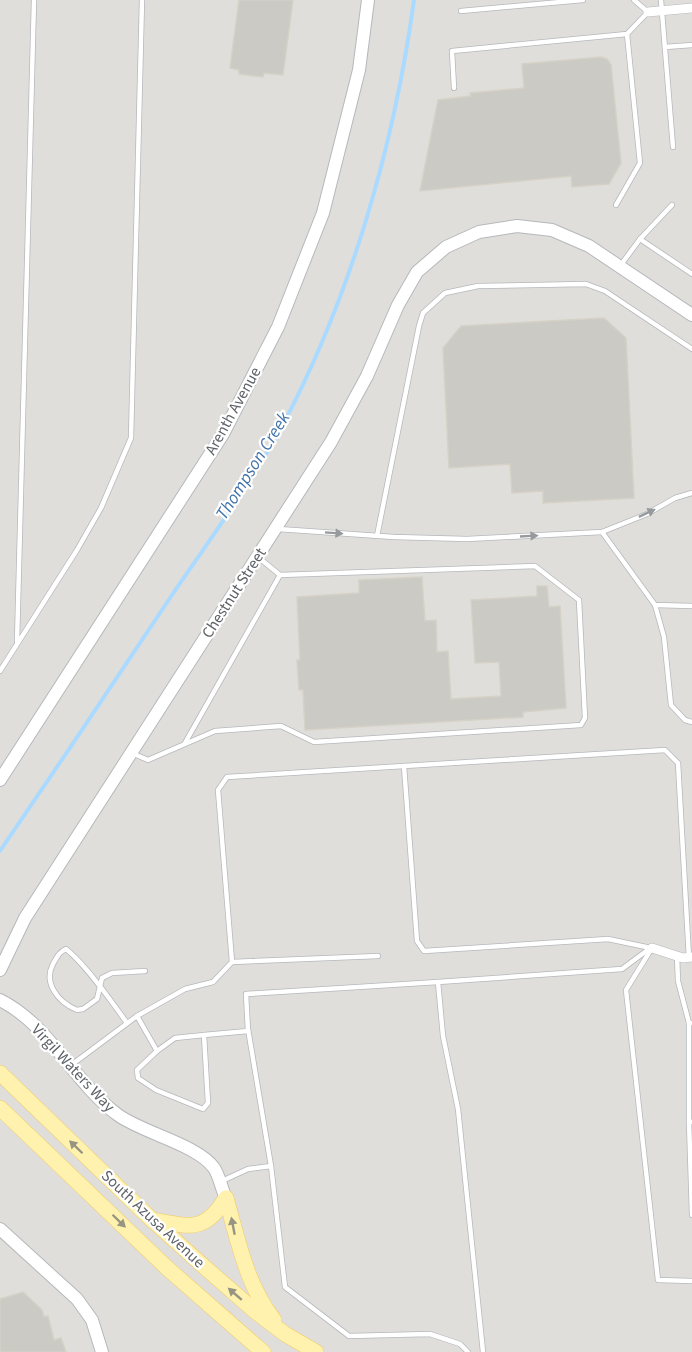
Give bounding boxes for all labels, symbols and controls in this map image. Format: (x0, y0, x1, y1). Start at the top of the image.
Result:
street label: Arenth Avenue (200, 363, 266, 459)
water label: Thompson Creek (210, 407, 296, 525)
one-way arrow (638, 508, 656, 518)
one-way arrow (324, 528, 343, 537)
one-way arrow (519, 531, 538, 540)
street label: Chestnut Street (197, 543, 272, 642)
street label: Virgil Waters Way (26, 1019, 120, 1117)
one-way arrow (69, 1140, 84, 1154)
street label: South Azusa Avenue (96, 1165, 210, 1273)
one-way arrow (111, 1213, 125, 1227)
one-way arrow (228, 1216, 237, 1235)
one-way arrow (228, 1288, 243, 1301)

